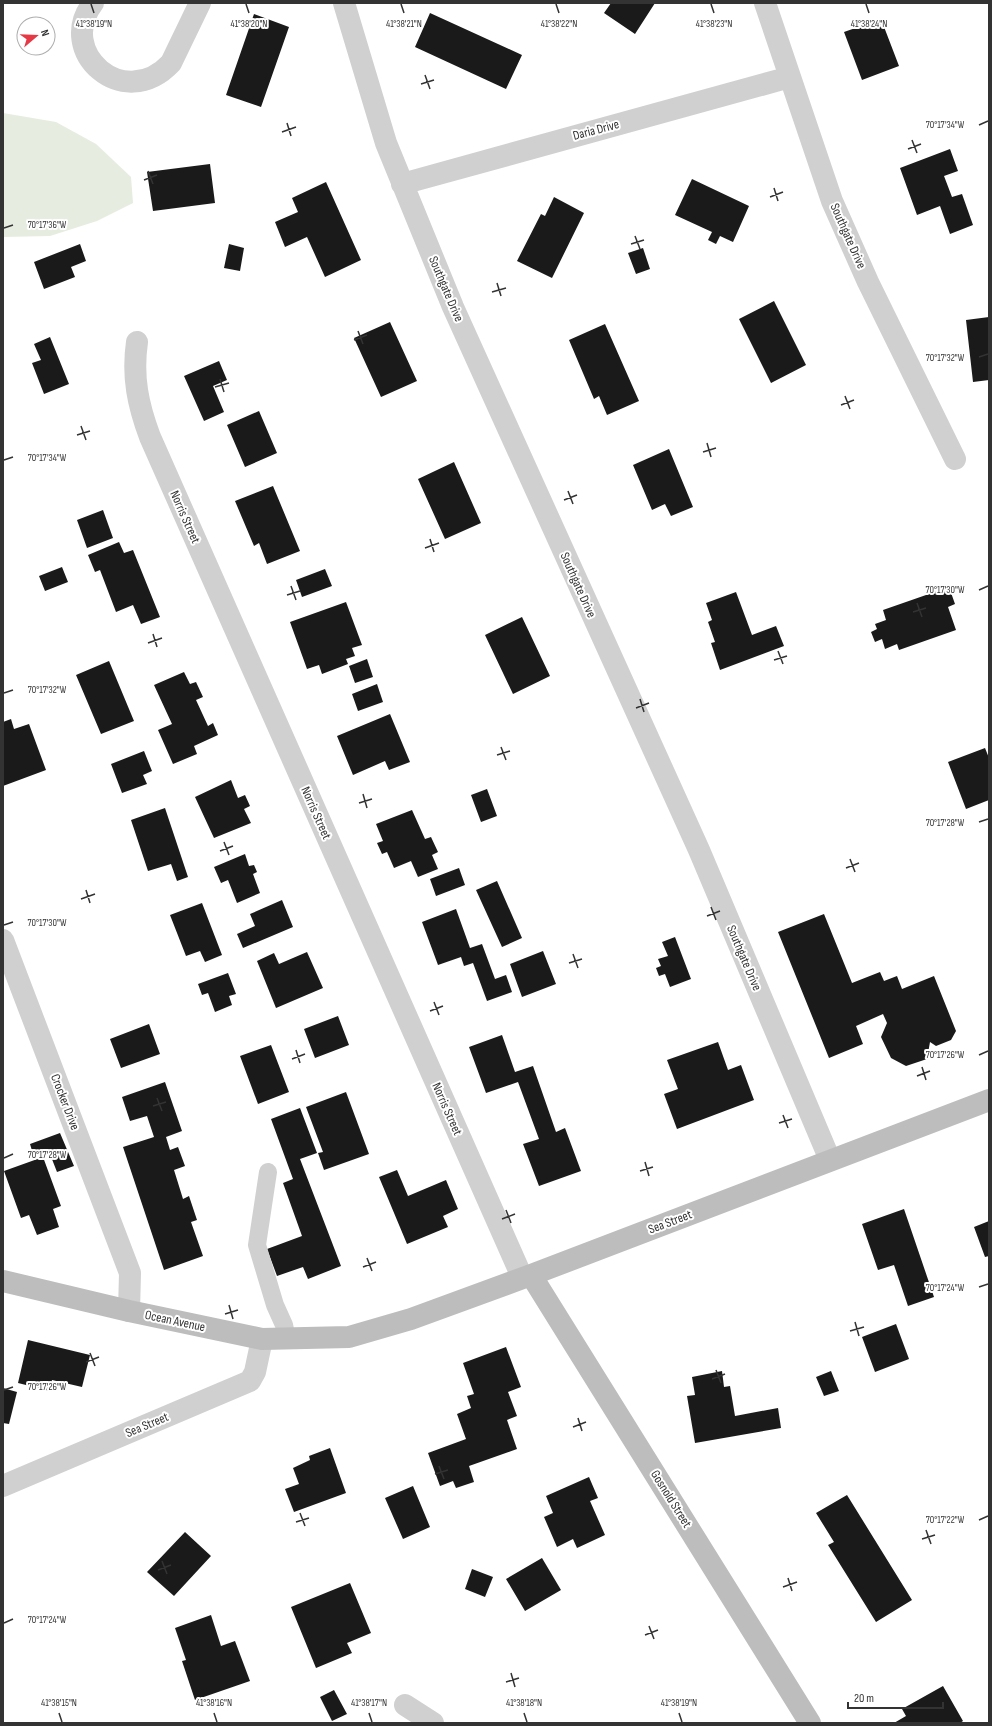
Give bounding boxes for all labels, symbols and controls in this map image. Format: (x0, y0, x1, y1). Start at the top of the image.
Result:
north arrow (16, 16, 56, 56)
text: 41°38'19"N (76, 18, 112, 30)
text: 41°38'20"N (231, 18, 267, 30)
text: 41°38'21"N (386, 18, 422, 30)
text: 41°38'22"N (541, 18, 577, 30)
text: 41°38'23"N (696, 18, 732, 30)
text: 41°38'24"N (851, 18, 887, 30)
text: N (38, 28, 52, 38)
street label: Daria Drive (571, 116, 621, 144)
text: 70°17'34"W (926, 119, 965, 131)
street label: Southgate Drive (826, 201, 870, 271)
text: 70°17'36"W (28, 219, 67, 231)
street label: Southgate Drive (425, 254, 467, 324)
text: 70°17'32"W (926, 352, 965, 364)
text: 70°17'34"W (28, 452, 67, 464)
street label: Norris Street (166, 488, 204, 546)
street label: Southgate Drive (556, 550, 600, 620)
text: 70°17'30"W (926, 584, 965, 596)
text: 70°17'32"W (28, 684, 67, 696)
street label: Norris Street (297, 784, 335, 842)
text: 70°17'28"W (926, 817, 965, 829)
text: 70°17'30"W (28, 917, 67, 929)
street label: Southgate Drive (723, 923, 765, 993)
text: 70°17'26"W (926, 1049, 965, 1061)
street label: Crocker Drive (47, 1072, 83, 1132)
street label: Norris Street (428, 1080, 466, 1138)
text: 70°17'28"W (28, 1149, 67, 1161)
street label: Sea Street (646, 1206, 694, 1238)
text: 70°17'24"W (926, 1282, 965, 1294)
street label: Ocean Avenue (143, 1307, 207, 1335)
text: 70°17'26"W (28, 1381, 67, 1393)
street label: Sea Street (123, 1409, 171, 1441)
street label: Gosnold Street (647, 1467, 695, 1531)
text: 70°17'22"W (926, 1514, 965, 1526)
text: 70°17'24"W (28, 1614, 67, 1626)
scale bar (848, 1684, 943, 1710)
text: 20 m (854, 1691, 874, 1706)
text: 41°38'15"N (41, 1697, 77, 1709)
text: 41°38'16"N (196, 1697, 232, 1709)
text: 41°38'17"N (351, 1697, 387, 1709)
text: 41°38'18"N (506, 1697, 542, 1709)
text: 41°38'19"N (661, 1697, 697, 1709)

